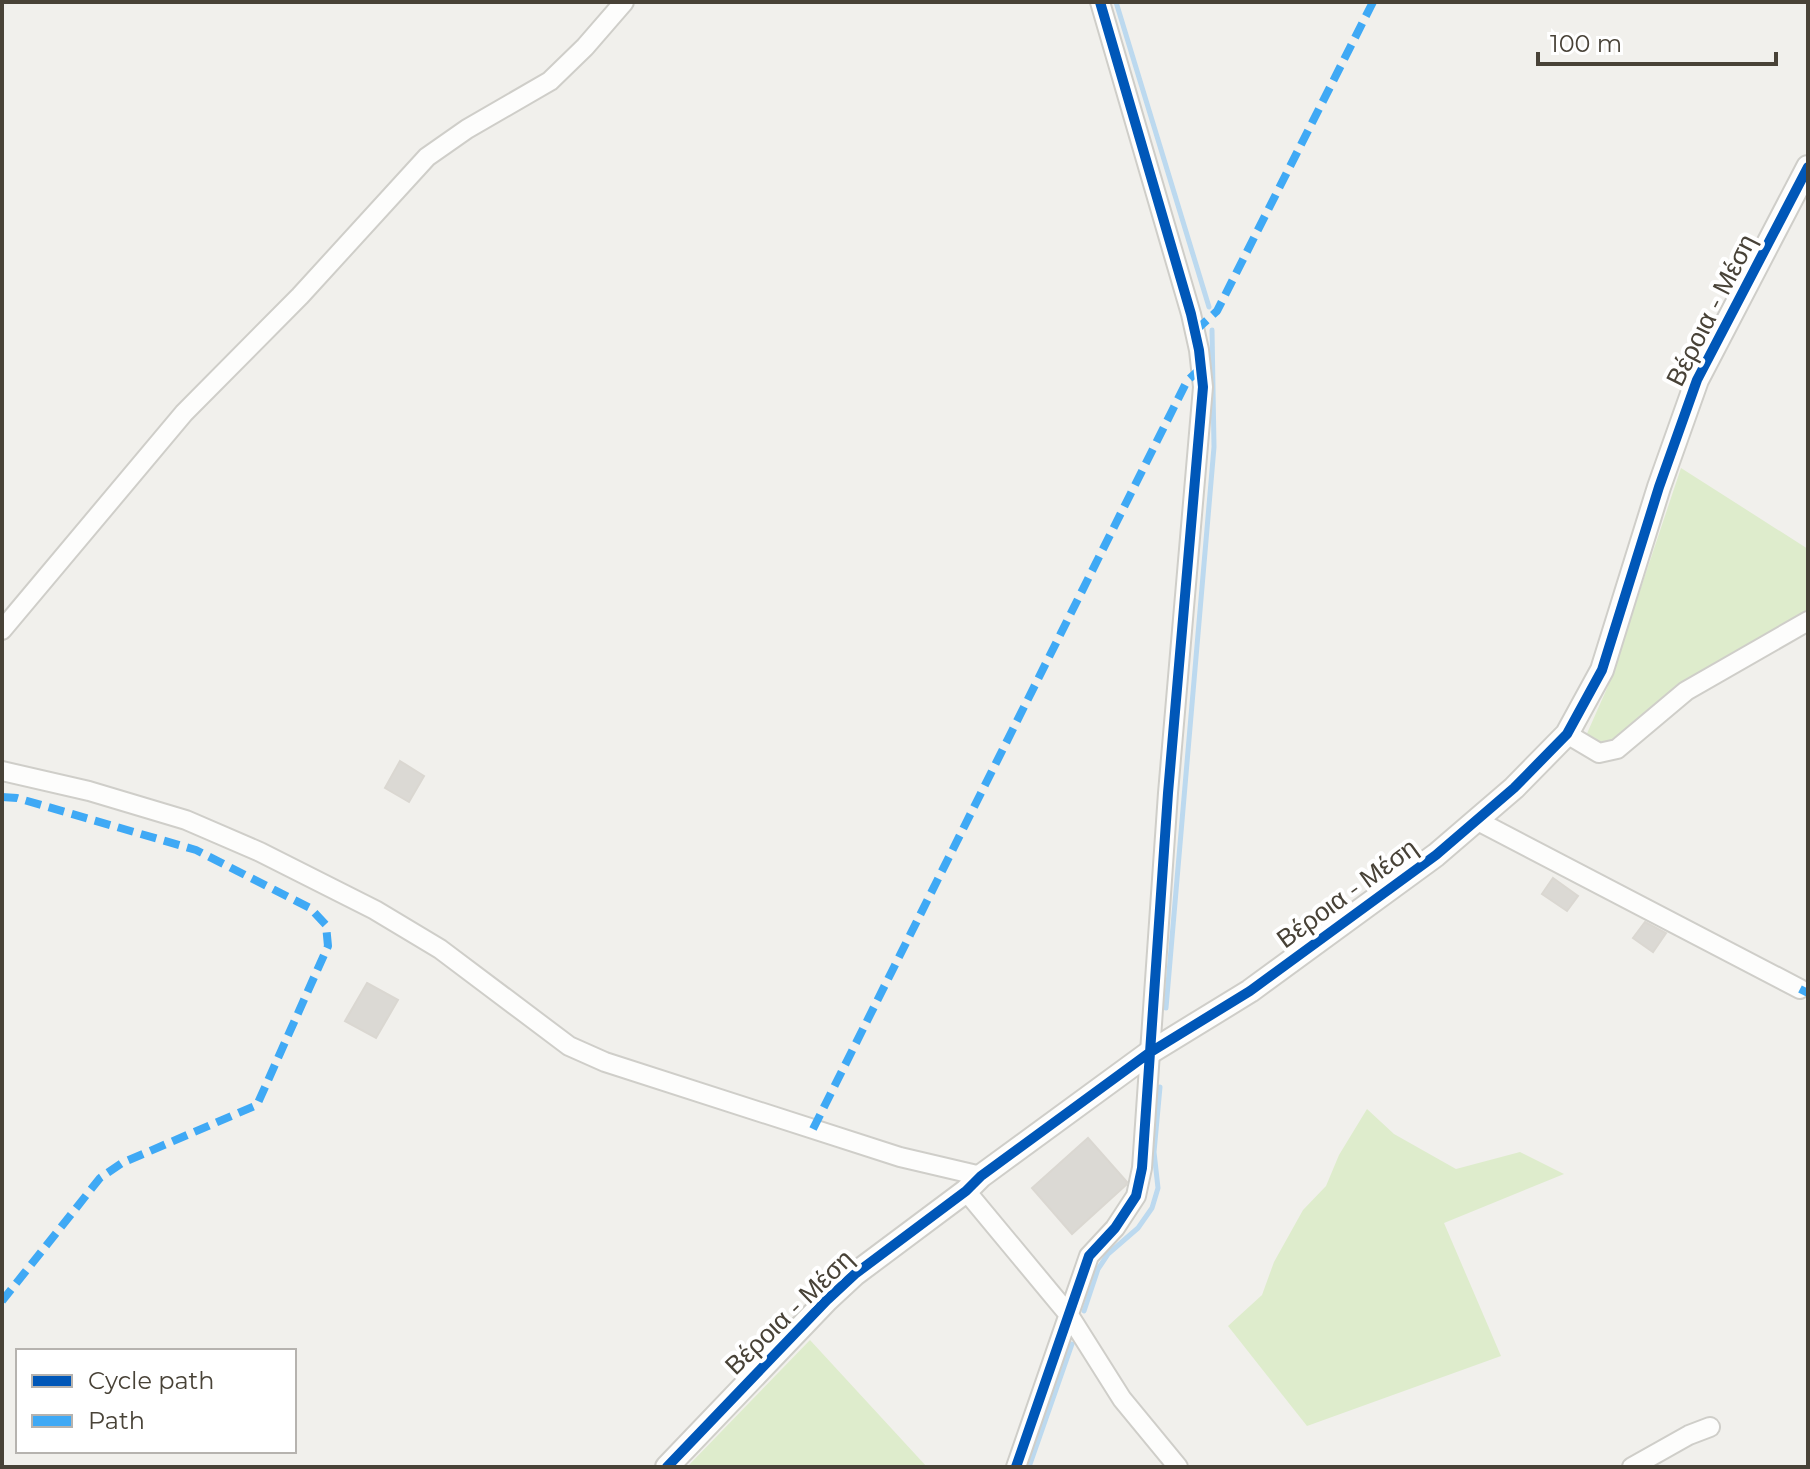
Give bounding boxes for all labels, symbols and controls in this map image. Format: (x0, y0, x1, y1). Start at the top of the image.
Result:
scale bar (1538, 16, 1776, 66)
text: 100 m (1550, 29, 1622, 58)
street label: Βέροια - Μέση (1659, 229, 1763, 391)
street label: Βέροια - Μέση (1270, 831, 1424, 955)
street label: Βέροια - Μέση (718, 1243, 860, 1381)
legend (16, 1349, 296, 1453)
text: Cycle path (88, 1366, 215, 1395)
text: Path (88, 1406, 145, 1435)

